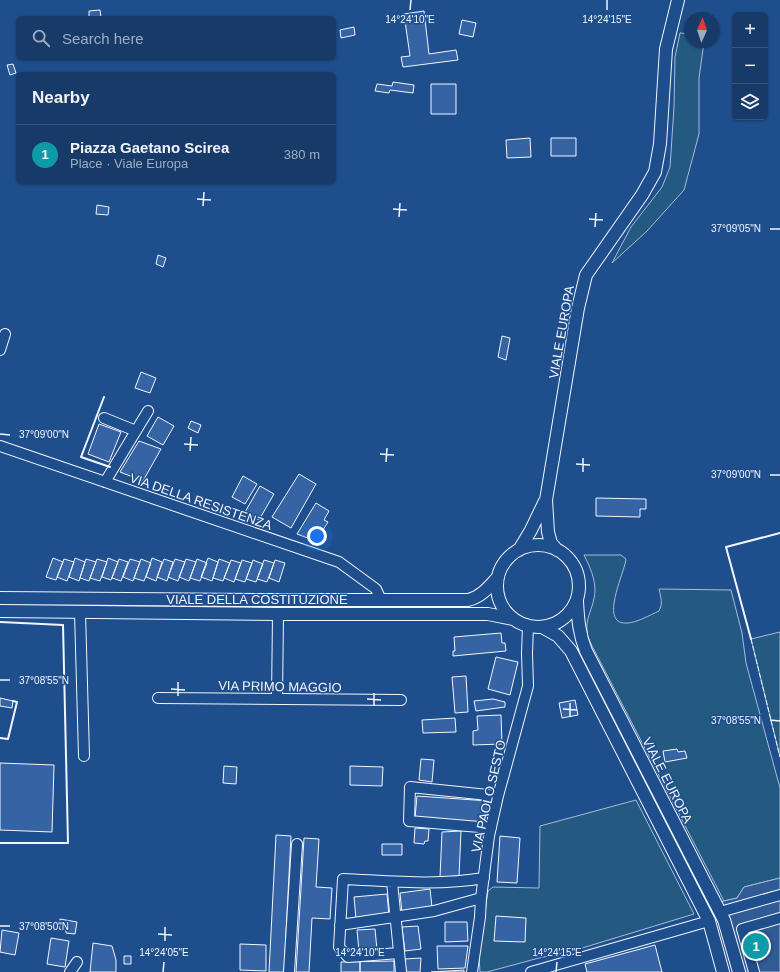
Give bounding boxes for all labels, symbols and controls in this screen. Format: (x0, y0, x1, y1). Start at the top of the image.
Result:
north arrow (684, 12, 720, 48)
map controls (732, 12, 768, 120)
button: + (732, 12, 768, 48)
text: 14°24'10"E (385, 14, 435, 25)
text: 14°24'15"E (582, 14, 632, 25)
search box (16, 16, 336, 60)
icon: search (30, 27, 52, 49)
text: Search here (62, 30, 144, 47)
button: − (732, 48, 768, 84)
button: layers (732, 84, 768, 120)
text: Nearby (32, 88, 90, 107)
text: Piazza Gaetano Scirea (70, 139, 229, 156)
text: 1 (41, 147, 49, 162)
text: 380 m (284, 147, 320, 162)
text: Place · Viale Europa (70, 156, 188, 171)
text: 37°09'05"N (711, 223, 761, 234)
street label: VIALE EUROPA (546, 284, 577, 380)
text: 37°09'00"N (19, 429, 69, 440)
text: 37°09'00"N (711, 469, 761, 480)
street label: VIA DELLA RESISTENZA (128, 470, 274, 533)
your location (307, 526, 327, 546)
street label: VIALE DELLA COSTITUZIONE (166, 592, 348, 607)
text: 37°08'55"N (19, 675, 69, 686)
street label: VIA PRIMO MAGGIO (218, 678, 342, 695)
text: 37°08'55"N (711, 715, 761, 726)
street label: VIALE EUROPA (639, 735, 696, 826)
street label: VIA PAOLO SESTO (468, 738, 509, 854)
text: 37°08'50"N (19, 921, 69, 932)
pin: 1 (743, 931, 769, 961)
text: 14°24'05"E (139, 947, 189, 958)
text: 14°24'10"E (335, 947, 385, 958)
text: 14°24'15"E (532, 947, 582, 958)

